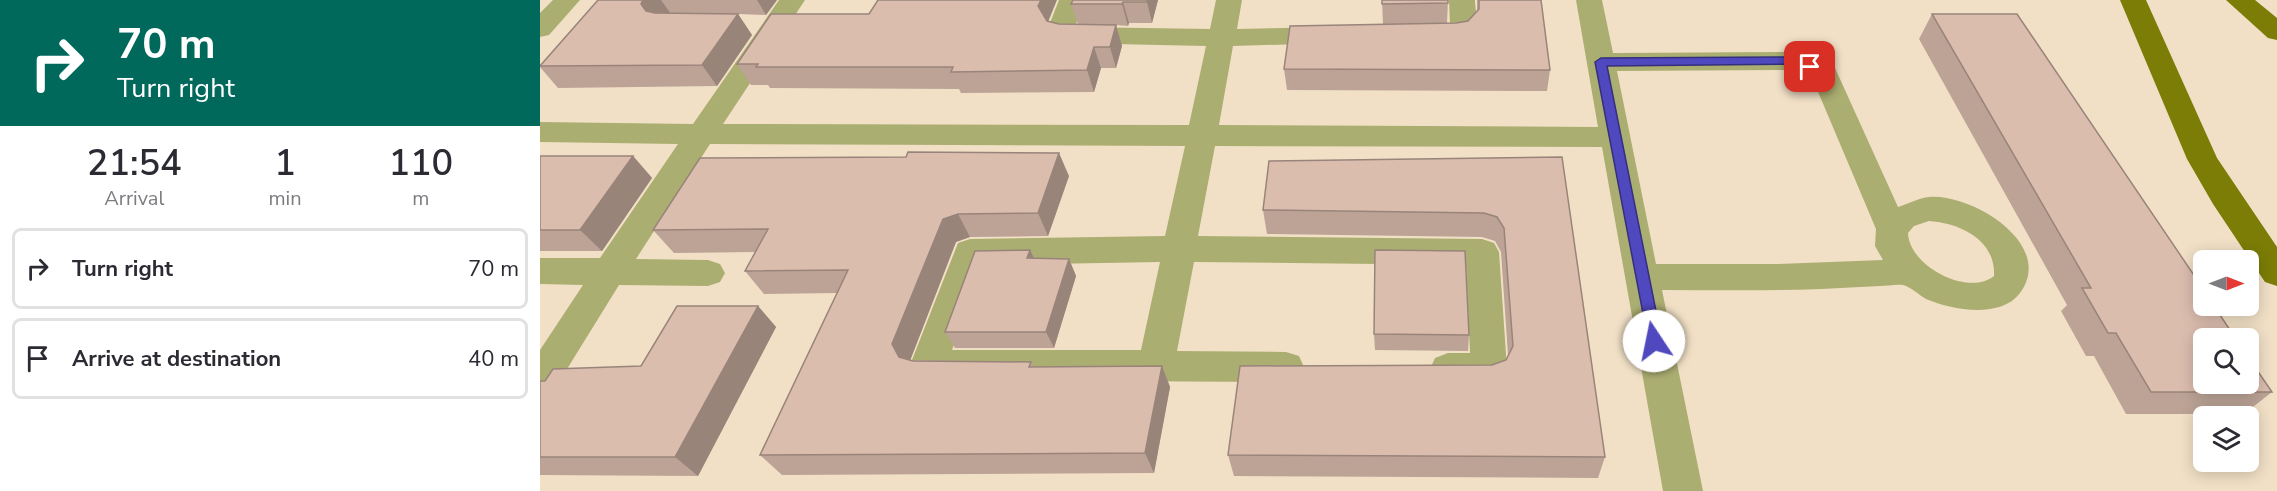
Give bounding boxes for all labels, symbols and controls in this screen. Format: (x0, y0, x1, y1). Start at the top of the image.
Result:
text: 70 m (117, 16, 216, 73)
icon: right (18, 24, 96, 102)
pin (1784, 41, 1835, 92)
icon: arrive (1793, 50, 1826, 83)
text: Turn right (117, 70, 235, 107)
text: 21:54 (87, 139, 182, 188)
text: 1 (274, 139, 296, 188)
text: 110 (388, 139, 453, 188)
text: Arrival (104, 185, 164, 212)
text: min (269, 185, 302, 212)
text: m (412, 185, 429, 212)
north arrow (2193, 250, 2259, 316)
map controls (2193, 250, 2259, 472)
icon: right (21, 252, 54, 285)
text: Turn right (72, 254, 173, 284)
text: 70 m (468, 254, 519, 284)
position arrow (1622, 309, 1686, 373)
button: search (2193, 328, 2259, 394)
icon: arrive (21, 342, 54, 375)
text: Arrive at destination (72, 344, 281, 374)
text: 40 m (468, 344, 519, 374)
button: layers (2193, 406, 2259, 472)

